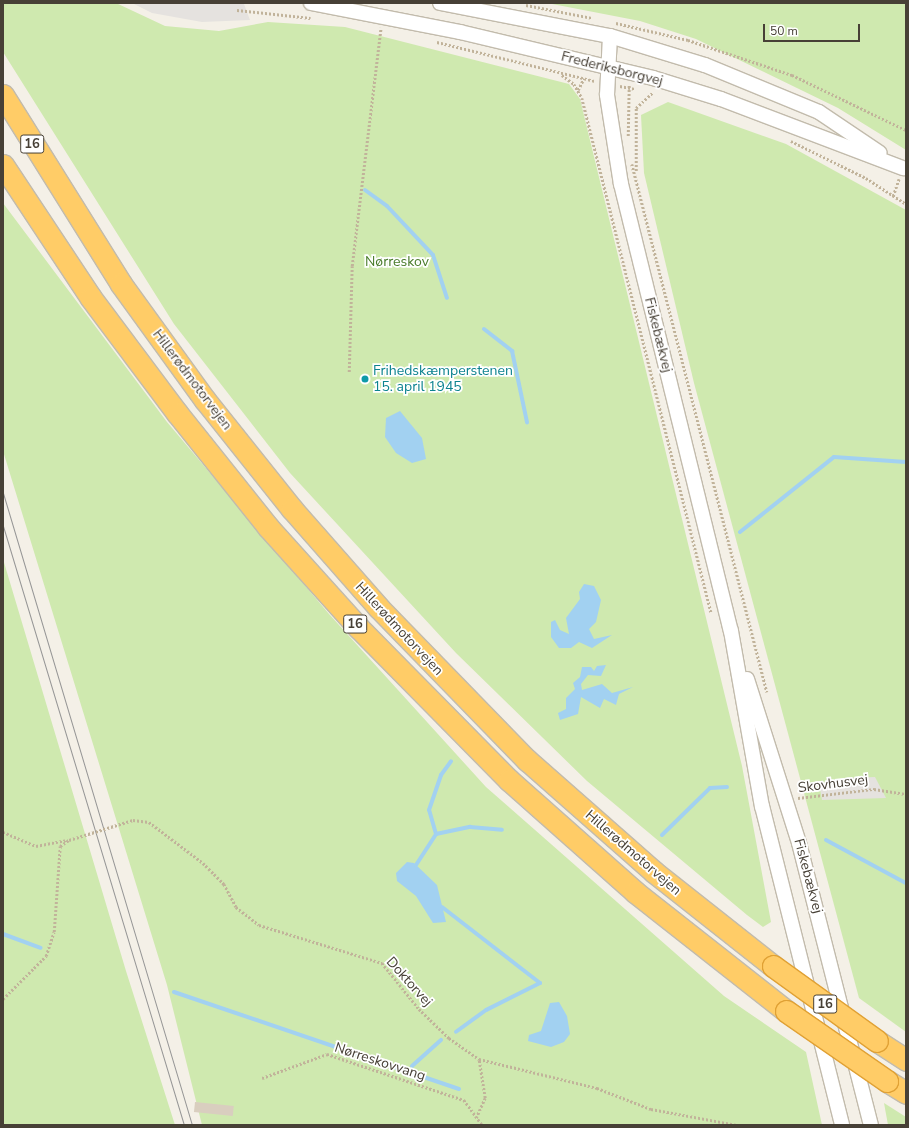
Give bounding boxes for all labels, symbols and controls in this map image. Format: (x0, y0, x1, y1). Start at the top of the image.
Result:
scale bar (765, 16, 862, 42)
text: 50 m (770, 23, 798, 39)
street label: Frederiksborgvej (559, 48, 665, 90)
road number: 16 (20, 133, 44, 155)
park label: Nørreskov (365, 254, 429, 270)
street label: Fiskebækvej (641, 296, 675, 374)
street label: Hillerødmotorvejen (149, 326, 235, 434)
place label: Frihedskæmperstenen 15. april 1945 (373, 363, 513, 396)
marker: Frihedskæmperstenen 15. april 1945 (360, 374, 370, 384)
street label: Hillerødmotorvejen (351, 579, 447, 679)
road number: 16 (343, 613, 367, 635)
street label: Skovhusvej (797, 771, 869, 797)
street label: Hillerødmotorvejen (582, 807, 684, 899)
street label: Fiskebækvej (790, 837, 826, 915)
street label: Doktorvej (382, 954, 436, 1010)
road number: 16 (813, 993, 837, 1015)
street label: Nørreskovvang (332, 1039, 428, 1085)

